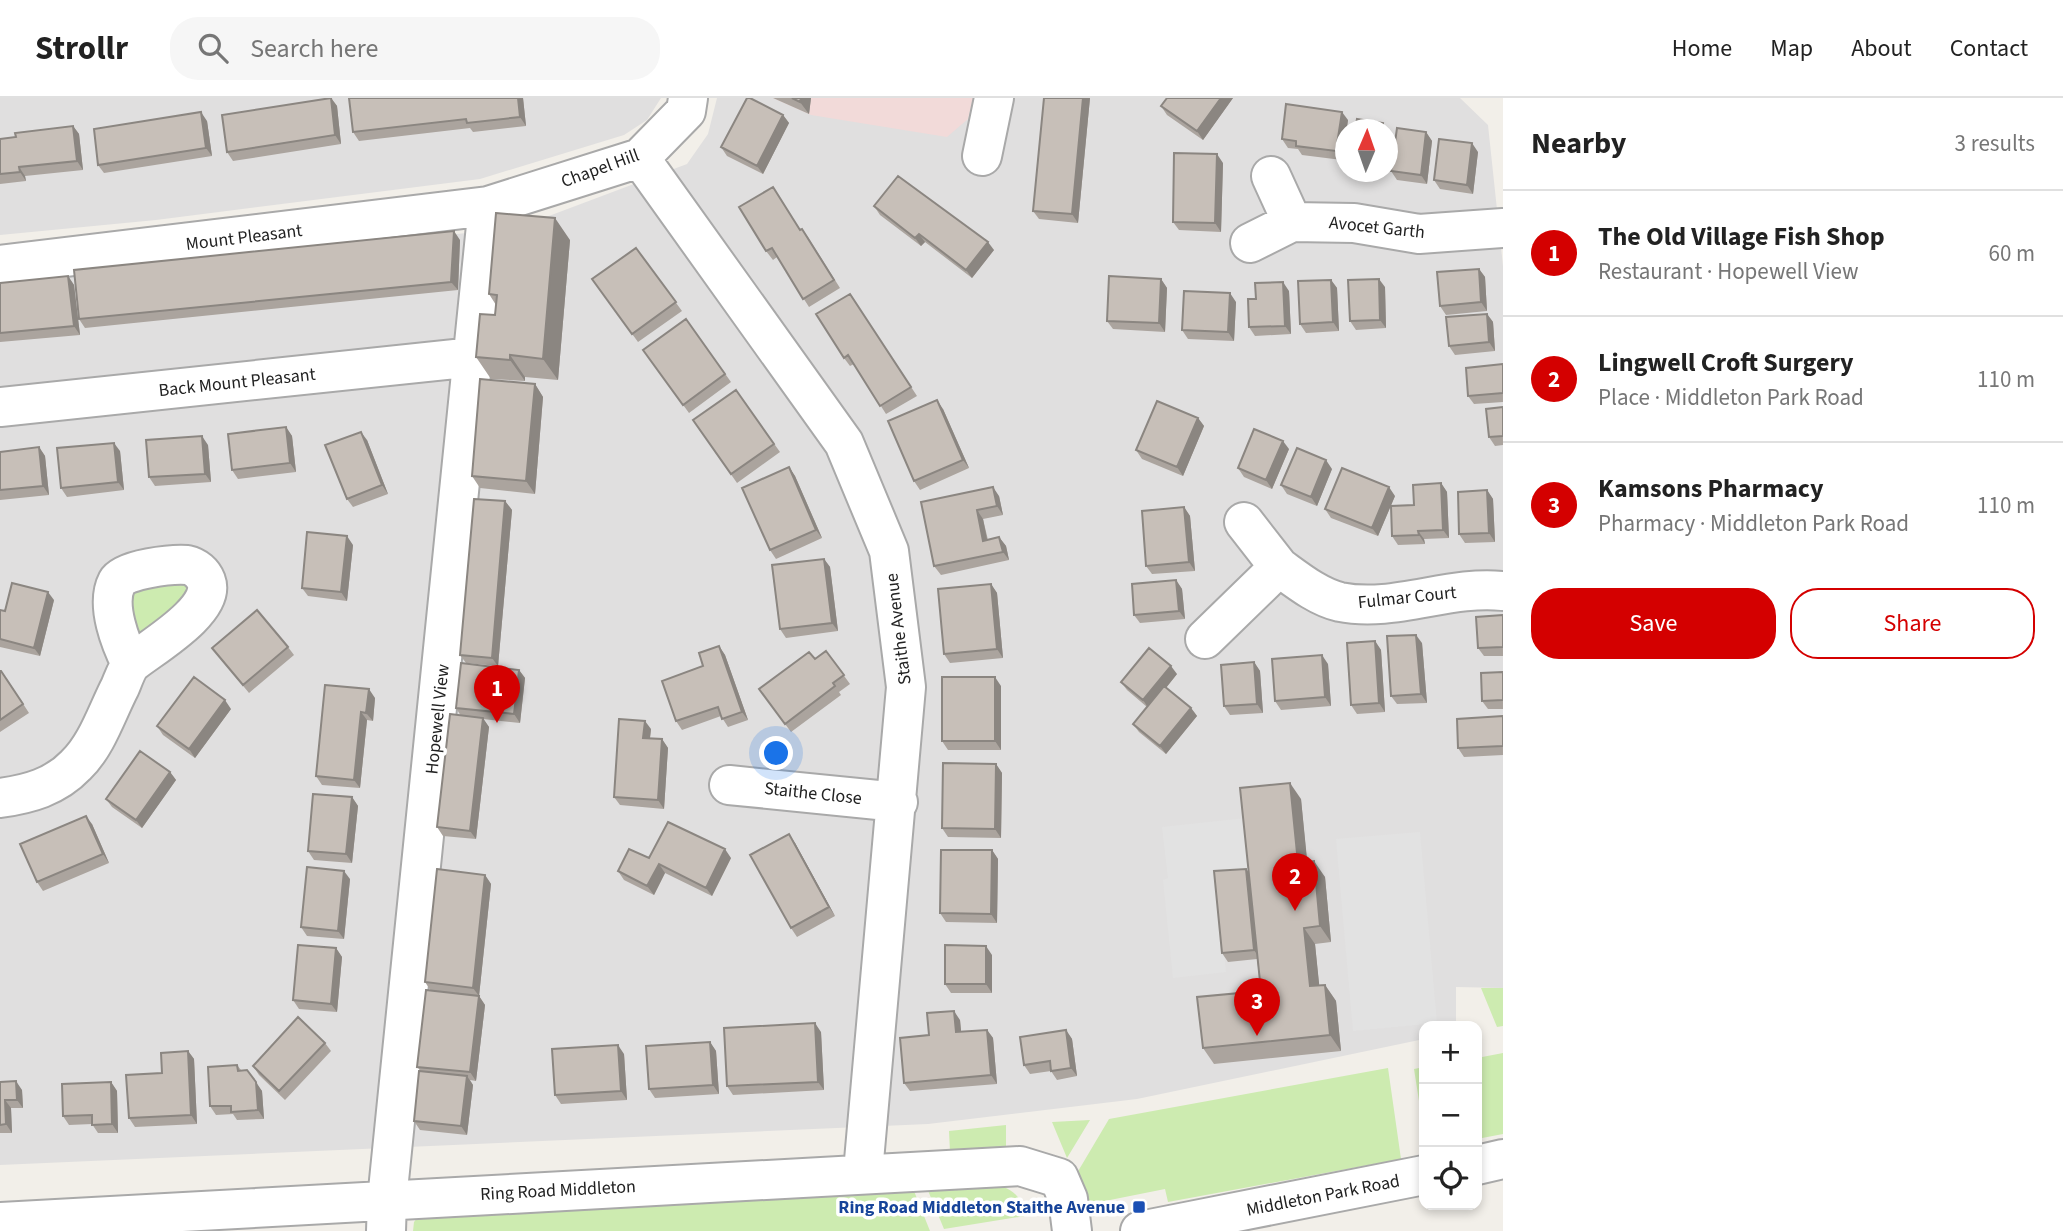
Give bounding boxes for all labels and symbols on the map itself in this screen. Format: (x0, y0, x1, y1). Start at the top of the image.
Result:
north arrow (1335, 119, 1398, 182)
street label: Chapel Hill (558, 143, 643, 194)
street label: Avocet Garth (1328, 210, 1426, 245)
street label: Mount Pleasant (184, 218, 304, 257)
street label: Back Mount Pleasant (157, 362, 317, 403)
street label: Staithe Avenue (879, 572, 918, 686)
street label: Fulmar Court (1357, 580, 1458, 615)
street label: Hopewell View (419, 663, 456, 775)
pin: 1 (474, 665, 520, 723)
your location (759, 736, 793, 770)
street label: Staithe Close (763, 776, 863, 811)
pin: 2 (1272, 853, 1318, 911)
pin: 3 (1234, 978, 1280, 1036)
street label: Middleton Park Road (1244, 1168, 1402, 1223)
street label: Ring Road Middleton (480, 1174, 636, 1207)
place label: Ring Road Middleton Staithe Avenue (838, 1195, 1125, 1220)
marker: Ring Road Middleton Staithe Avenue (1131, 1199, 1147, 1215)

